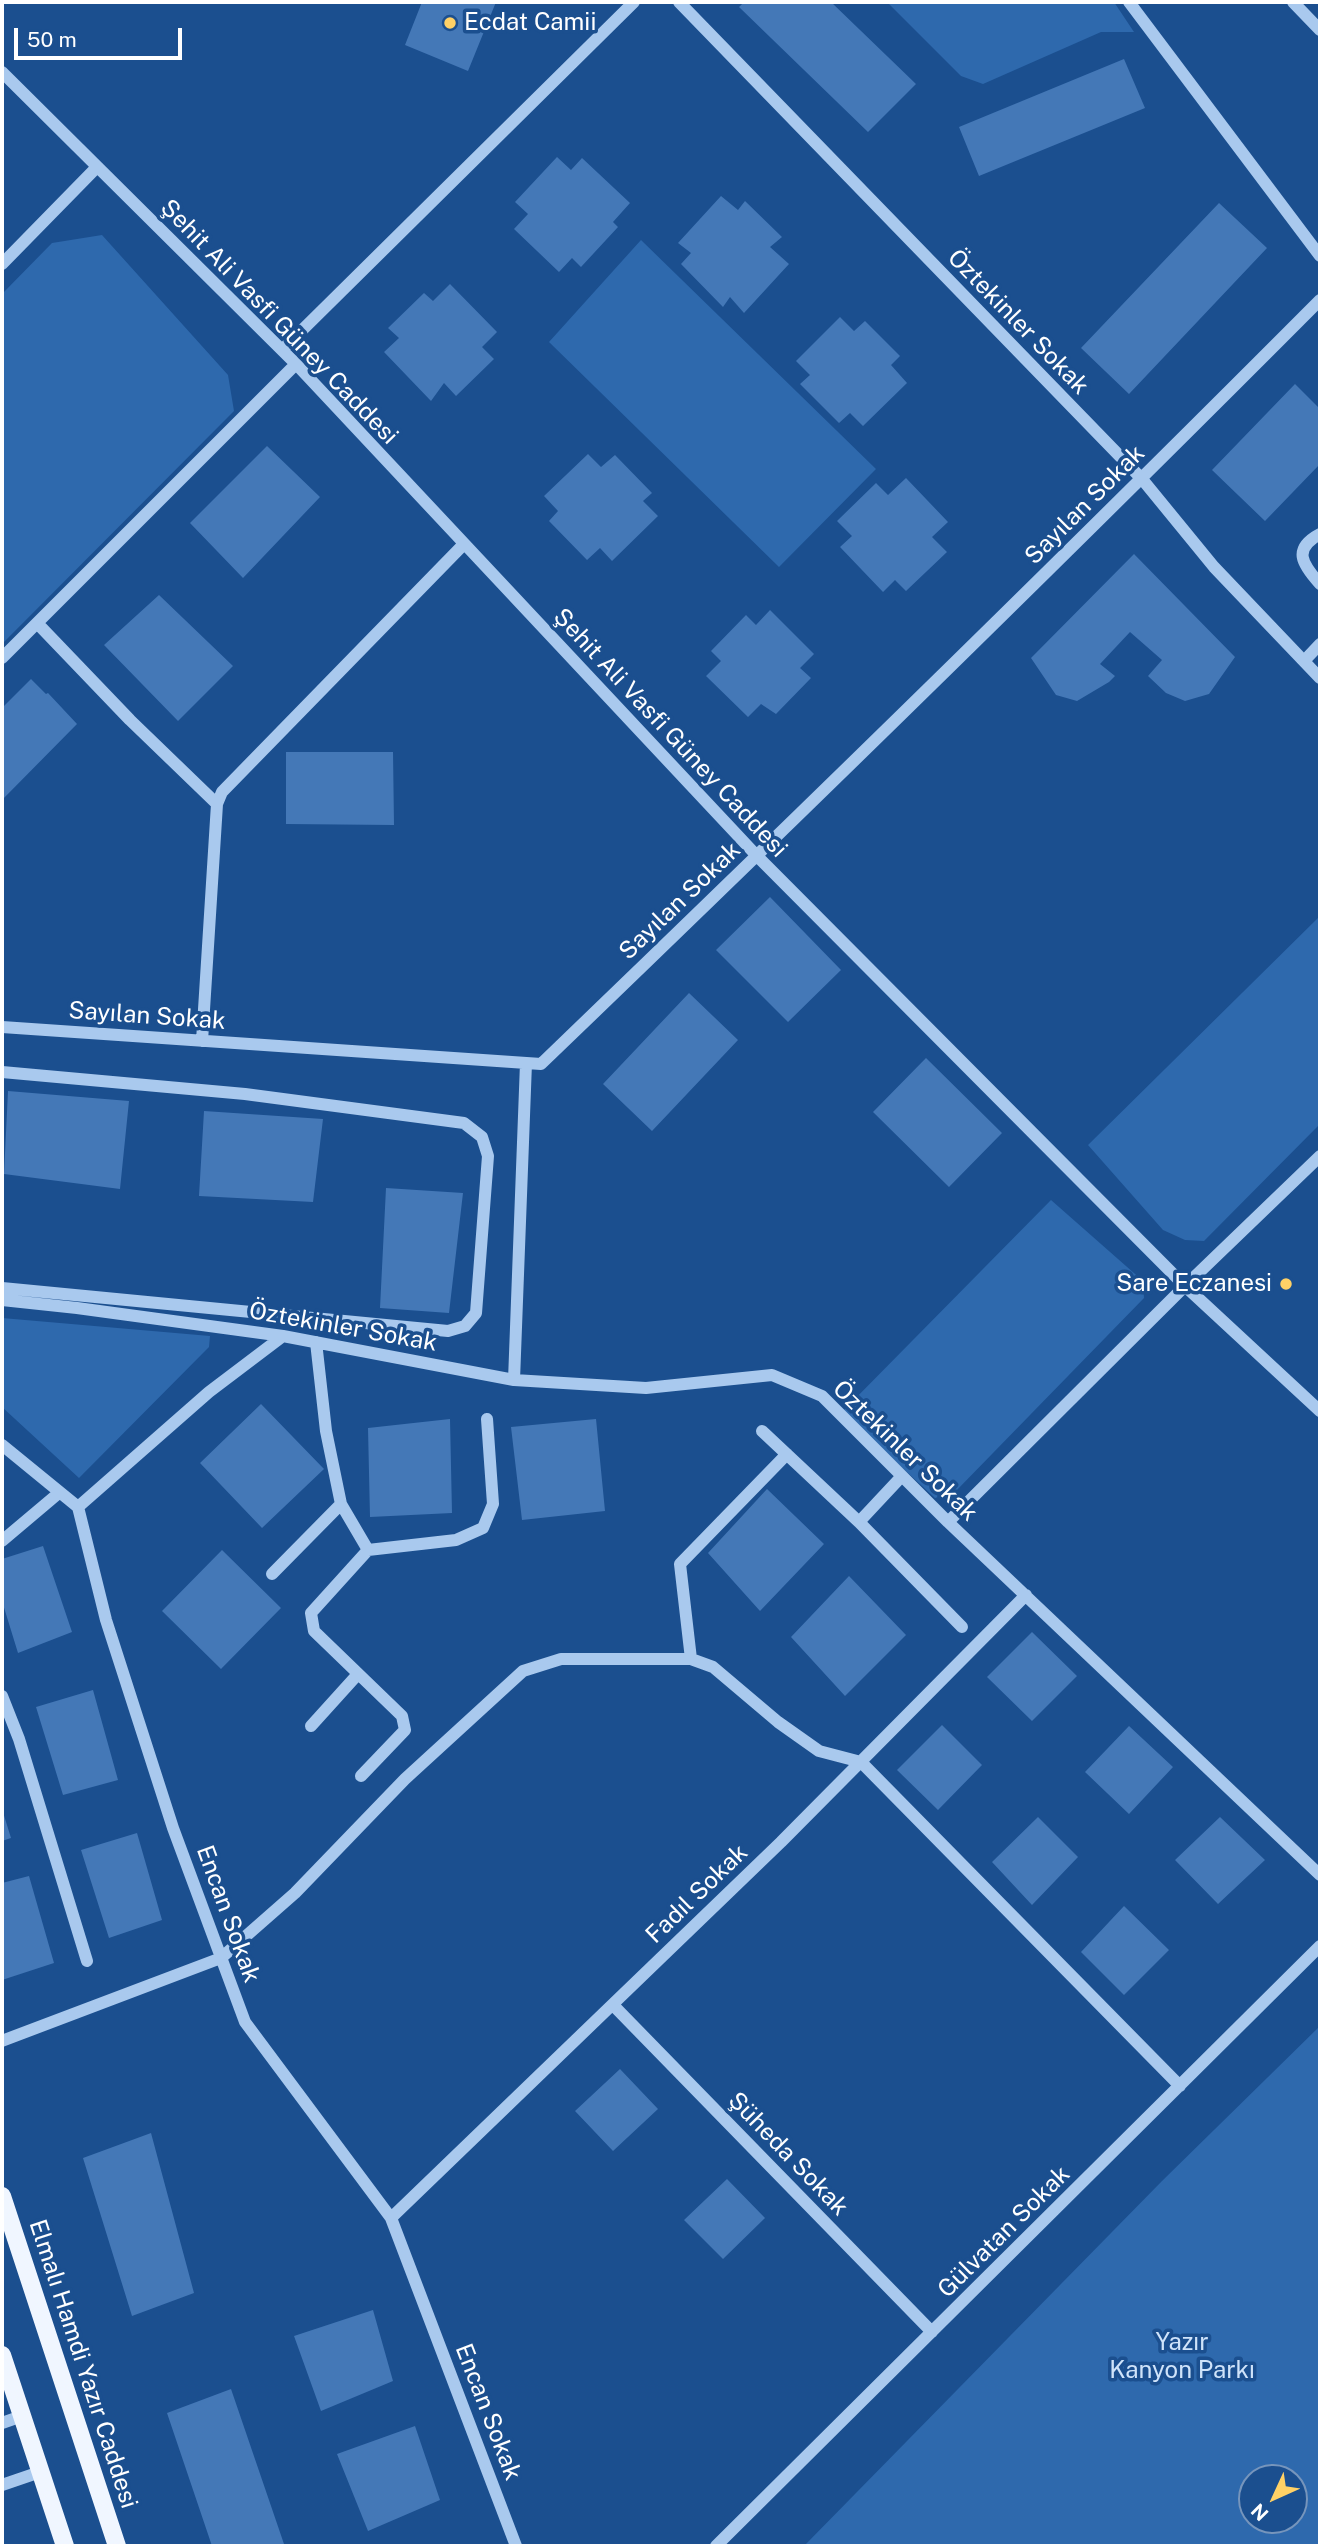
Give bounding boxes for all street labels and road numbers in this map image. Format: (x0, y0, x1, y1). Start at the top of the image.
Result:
street label: Şehit Ali Vasfi Güney Caddesi (154, 193, 404, 451)
street label: Öztekinler Sokak (942, 244, 1094, 400)
street label: Sayılan Sokak (1019, 439, 1151, 571)
street label: Şehit Ali Vasfi Güney Caddesi (547, 603, 793, 863)
street label: Sayılan Sokak (613, 836, 747, 966)
street label: Sayılan Sokak (68, 996, 226, 1036)
street label: Öztekinler Sokak (247, 1296, 439, 1358)
street label: Öztekinler Sokak (827, 1375, 983, 1527)
street label: Fadıl Sokak (640, 1838, 754, 1950)
street label: Encan Sokak (190, 1842, 266, 1986)
street label: Şüheda Sokak (722, 2086, 854, 2222)
street label: Gülvatan Sokak (932, 2160, 1076, 2304)
street label: Elmalı Hamdi Yazır Caddesi (23, 2216, 143, 2512)
street label: Encan Sokak (449, 2340, 527, 2484)

